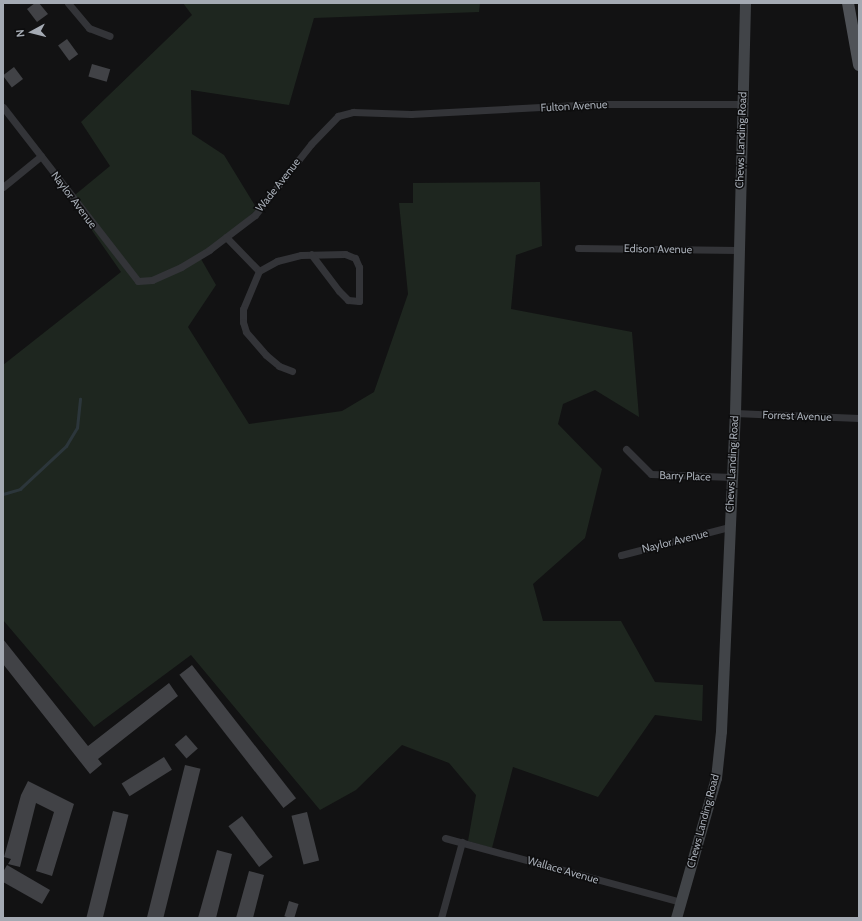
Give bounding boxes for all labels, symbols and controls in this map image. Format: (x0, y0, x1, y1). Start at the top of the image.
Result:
north arrow (12, 12, 52, 52)
text: N (13, 29, 28, 38)
street label: Chews Landing Road (733, 91, 749, 189)
street label: Fulton Avenue (540, 98, 608, 114)
street label: Wade Avenue (253, 156, 303, 214)
street label: Naylor Avenue (48, 169, 100, 231)
street label: Edison Avenue (624, 242, 692, 256)
street label: Forrest Avenue (762, 408, 832, 424)
street label: Chews Landing Road (723, 415, 741, 513)
street label: Barry Place (659, 469, 711, 483)
street label: Naylor Avenue (641, 526, 709, 556)
street label: Chews Landing Road (684, 773, 722, 869)
street label: Wallace Avenue (526, 854, 600, 886)

